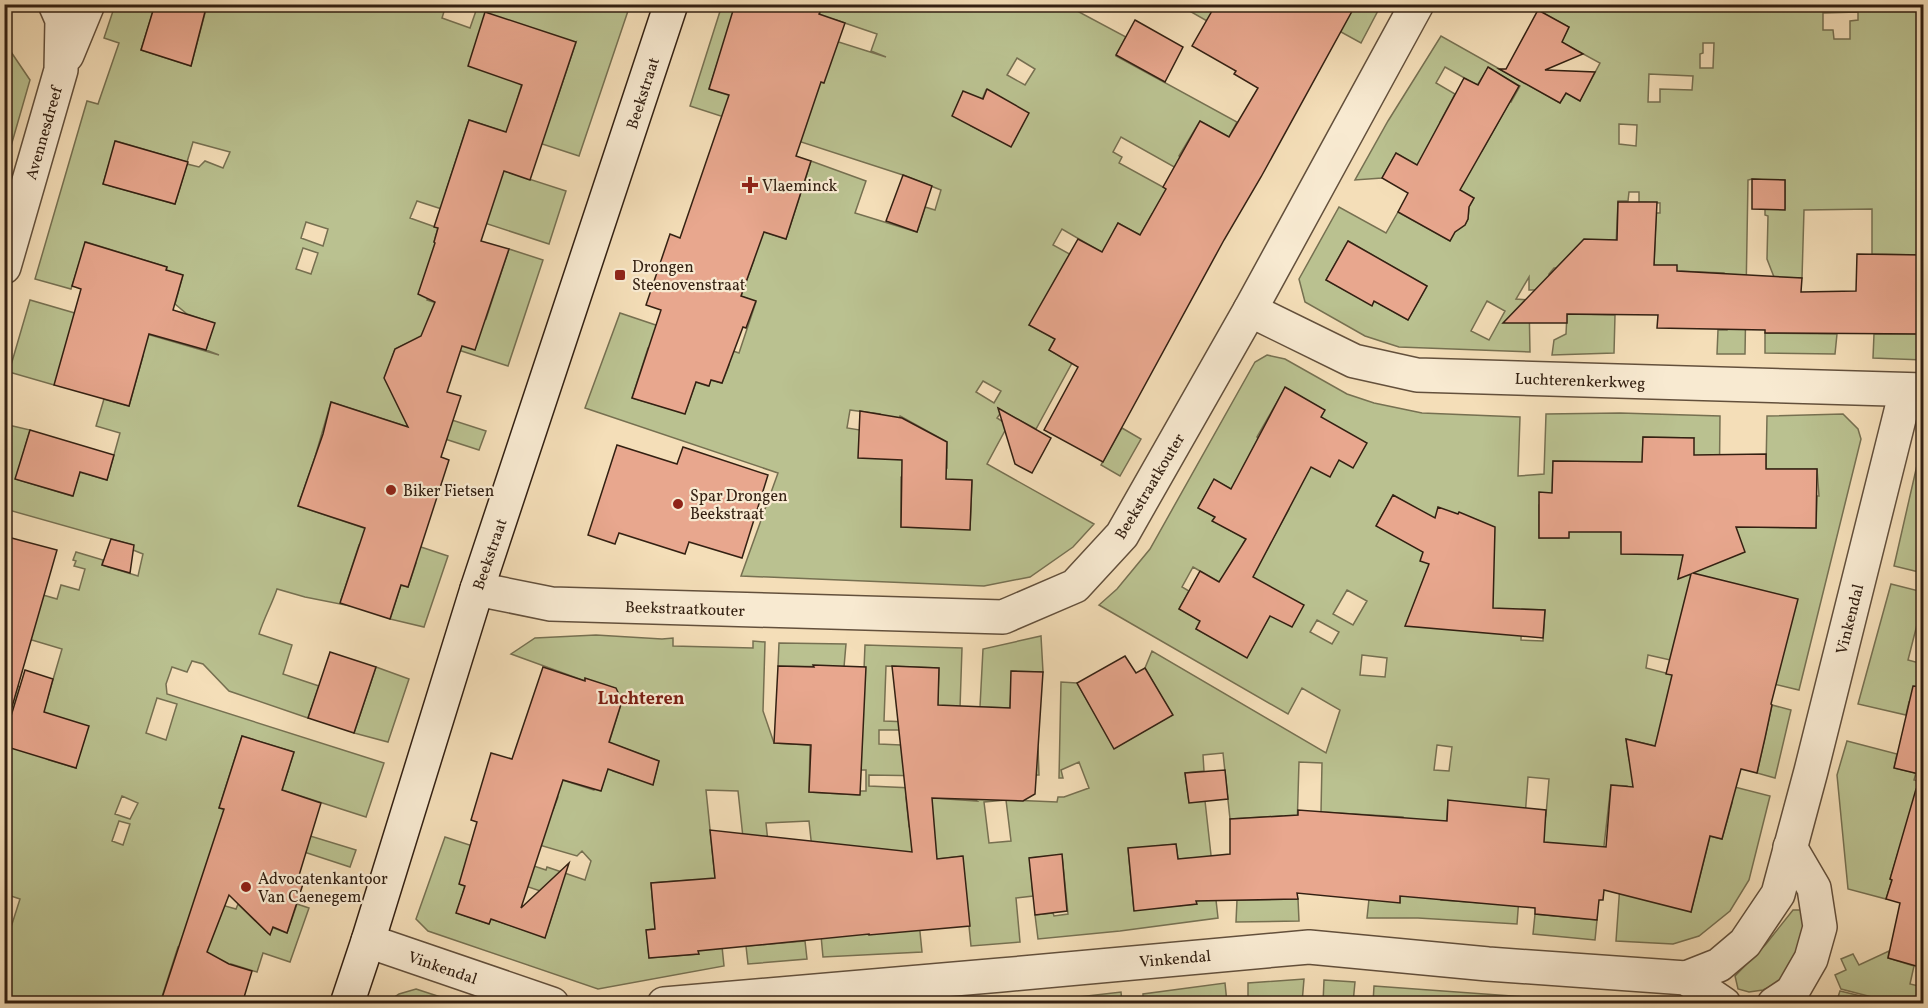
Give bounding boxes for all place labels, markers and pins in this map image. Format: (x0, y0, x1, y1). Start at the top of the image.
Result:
place label: Vlaeminck (762, 176, 837, 198)
marker: Vlaeminck (743, 178, 757, 192)
place label: Drongen Steenovenstraat (632, 257, 746, 297)
marker: Drongen Steenovenstraat (613, 268, 627, 282)
place label: Biker Fietsen (403, 481, 494, 503)
marker: Biker Fietsen (384, 483, 398, 497)
place label: Spar Drongen Beekstraat (690, 486, 788, 526)
marker: Spar Drongen Beekstraat (671, 497, 685, 511)
place label: Advocatenkantoor Van Caenegem (258, 869, 388, 909)
marker: Advocatenkantoor Van Caenegem (239, 880, 253, 894)

